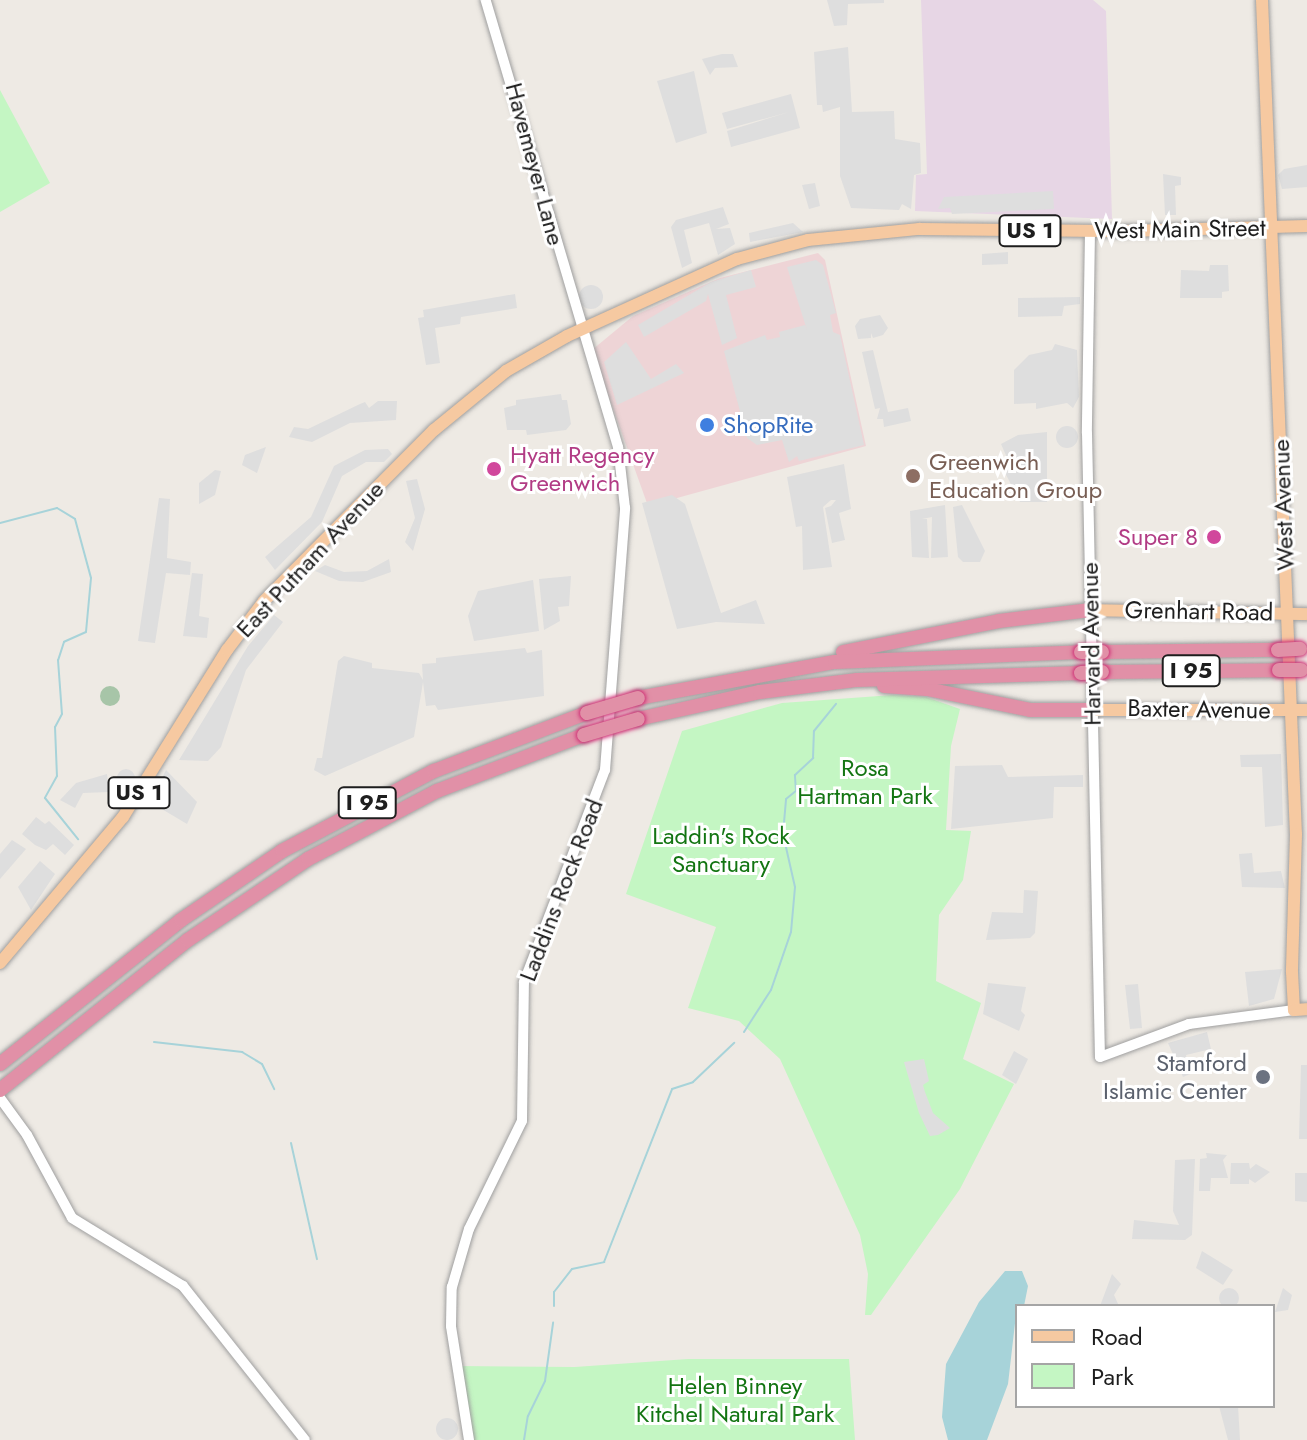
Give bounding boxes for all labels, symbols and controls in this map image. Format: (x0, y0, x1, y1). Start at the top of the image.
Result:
street label: Havemeyer Lane (499, 80, 571, 248)
road number: US 1 (998, 213, 1062, 249)
street label: West Main Street (1094, 213, 1266, 245)
place label: ShopRite (723, 411, 813, 439)
marker: ShopRite (698, 416, 716, 434)
street label: West Avenue (1266, 439, 1300, 571)
place label: Hyatt Regency Greenwich (510, 441, 654, 497)
place label: Greenwich Education Group (929, 448, 1102, 504)
marker: Hyatt Regency Greenwich (485, 460, 503, 478)
marker: Greenwich Education Group (904, 467, 922, 485)
street label: East Putnam Avenue (230, 475, 390, 643)
place label: Super 8 (1118, 523, 1198, 551)
marker: Super 8 (1205, 528, 1223, 546)
street label: Harvard Avenue (1075, 562, 1107, 726)
street label: Grenhart Road (1124, 595, 1274, 627)
road number: I 95 (1161, 653, 1221, 689)
street label: Baxter Avenue (1127, 693, 1271, 725)
park label: Rosa Hartman Park (797, 754, 933, 810)
road number: US 1 (107, 775, 171, 811)
road number: I 95 (337, 785, 397, 821)
street label: Laddins Rock Road (513, 795, 609, 985)
park label: Laddin's Rock Sanctuary (652, 822, 790, 878)
place label: Stamford Islamic Center (1103, 1049, 1247, 1105)
marker: Stamford Islamic Center (1254, 1068, 1272, 1086)
legend (1015, 1304, 1275, 1408)
text: Road (1091, 1319, 1143, 1354)
text: Park (1091, 1359, 1134, 1394)
park label: Helen Binney Kitchel Natural Park (636, 1372, 834, 1428)

